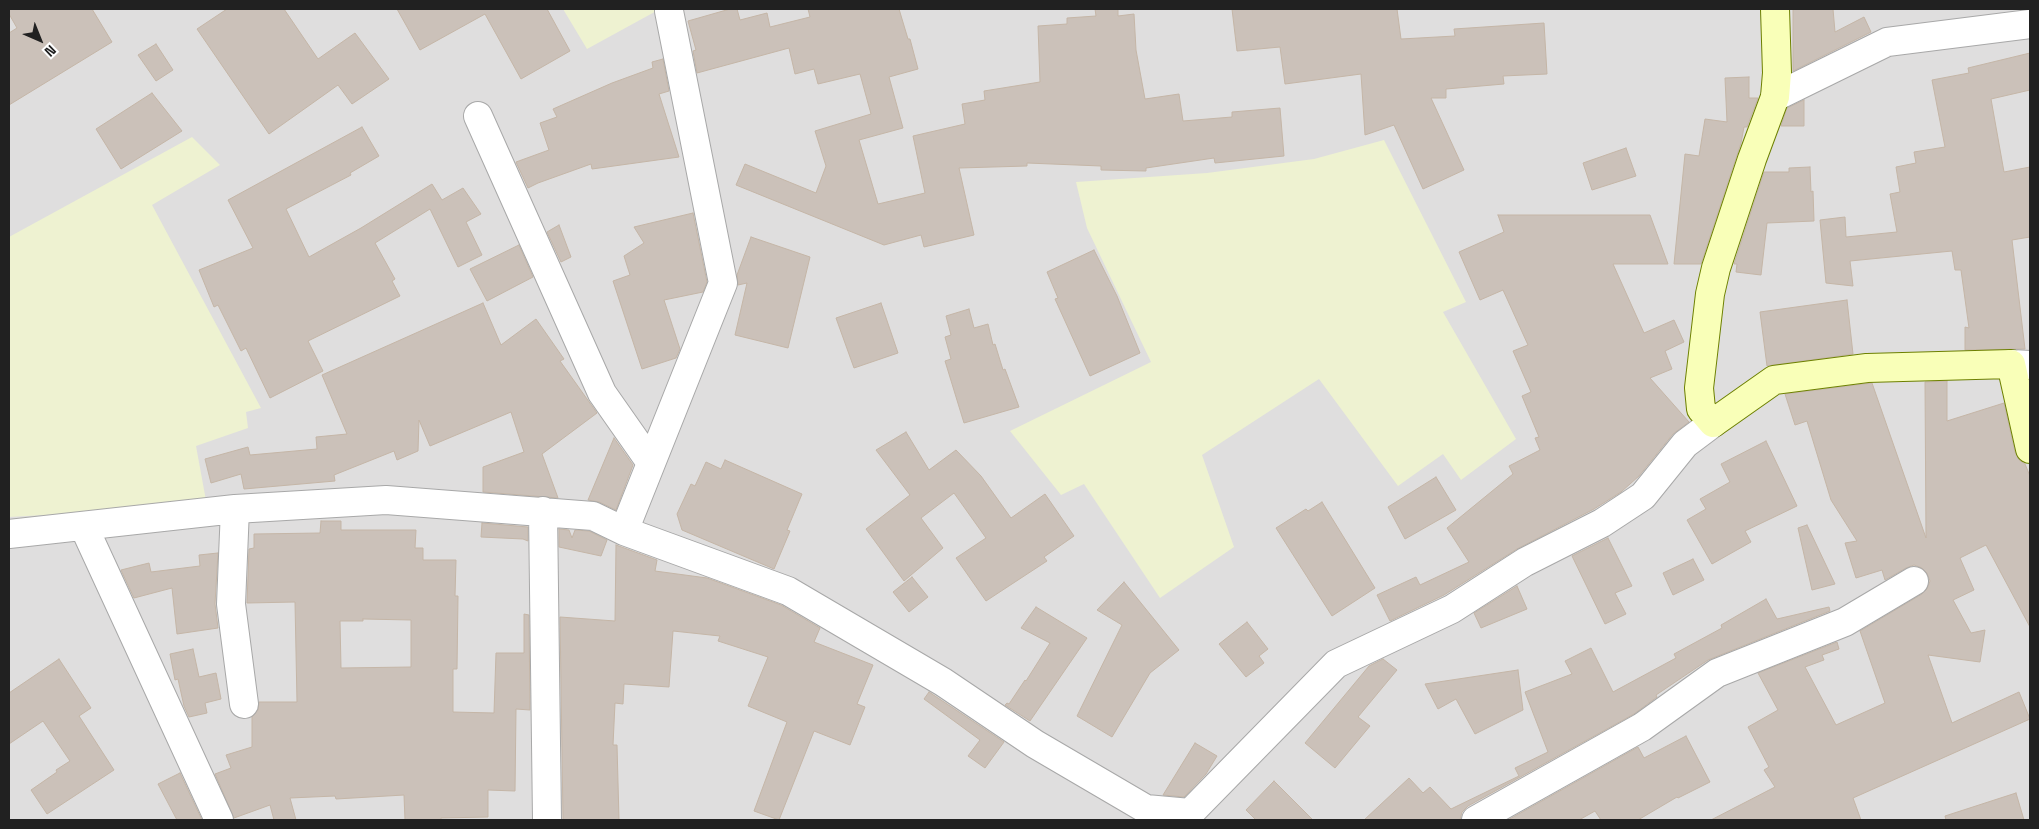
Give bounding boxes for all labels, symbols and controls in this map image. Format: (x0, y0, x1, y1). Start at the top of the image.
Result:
north arrow (15, 15, 65, 65)
text: N (41, 41, 60, 61)

